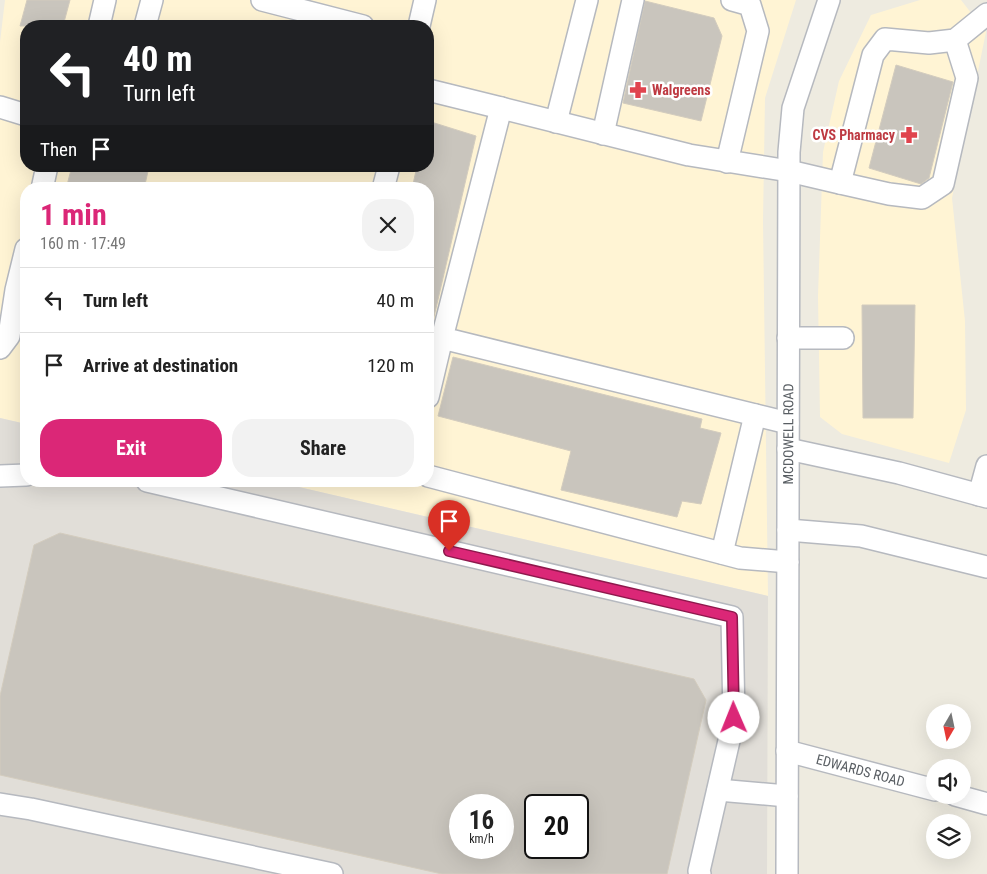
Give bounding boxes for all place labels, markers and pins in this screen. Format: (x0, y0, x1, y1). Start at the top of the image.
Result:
pharmacy icon: Walgreens (628, 80, 648, 100)
place label: Walgreens (652, 82, 711, 98)
pharmacy icon: CVS Pharmacy (899, 125, 919, 145)
place label: CVS Pharmacy (812, 127, 896, 143)
pin (428, 500, 470, 551)

